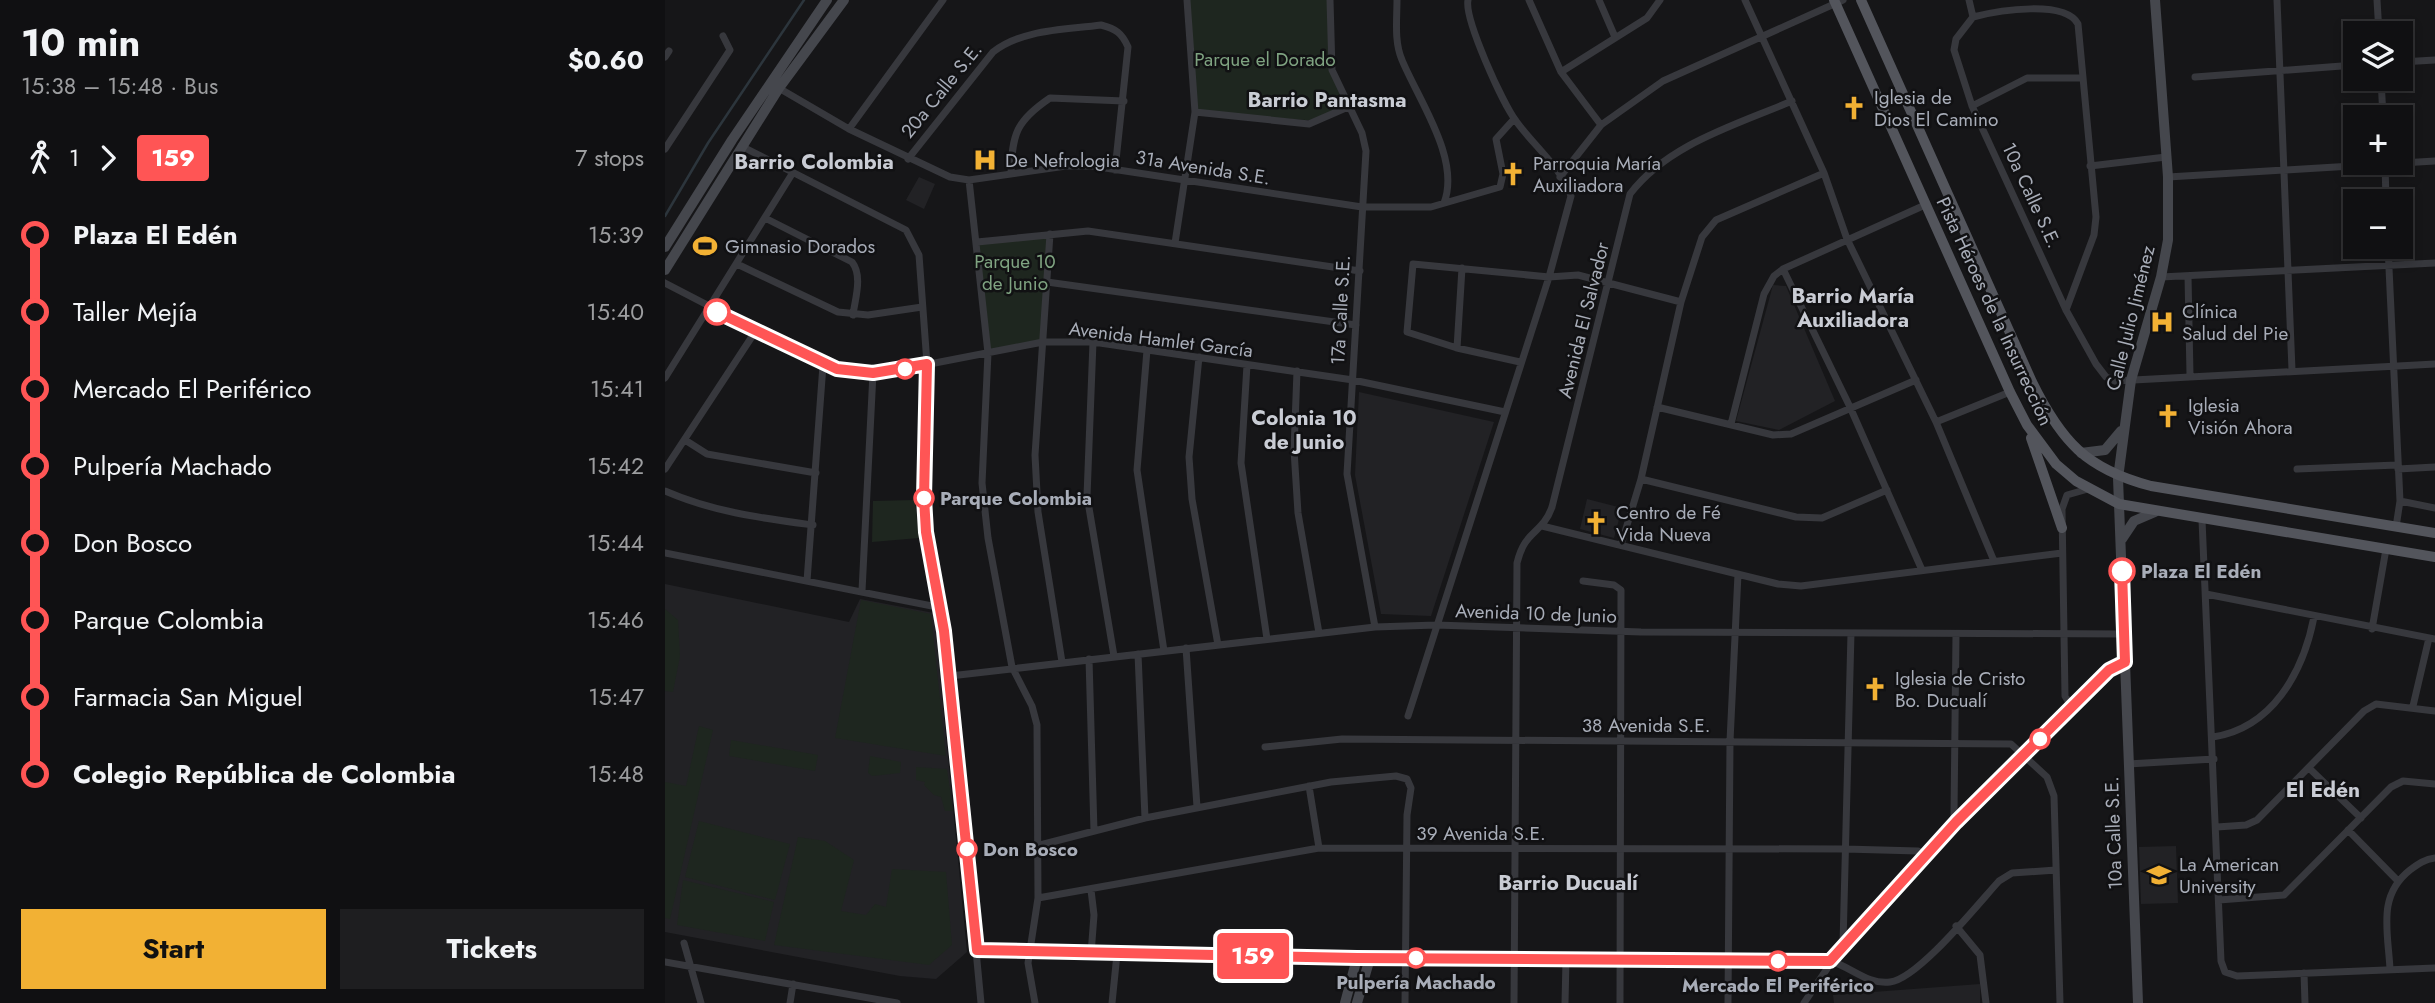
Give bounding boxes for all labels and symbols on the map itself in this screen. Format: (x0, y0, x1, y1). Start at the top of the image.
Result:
street label: 20a Calle S.E. (894, 37, 988, 144)
park label: Parque el Dorado (1194, 46, 1336, 73)
place label: Iglesia de Dios El Camino (1874, 84, 1998, 133)
district label: Barrio Pantasma (1248, 85, 1406, 115)
church icon: Iglesia de Dios El Camino (1840, 94, 1868, 122)
street label: 10a Calle S.E. (1995, 138, 2068, 252)
street label: 31a Avenida S.E. (1134, 144, 1272, 191)
hospital icon: De Nefrologia (971, 146, 999, 174)
district label: Barrio Colombia (734, 147, 894, 177)
place label: De Nefrologia (1005, 147, 1120, 174)
place label: Parroquia María Auxiliadora (1533, 150, 1661, 199)
church icon: Parroquia María Auxiliadora (1499, 160, 1527, 188)
street label: Pista Héroes de la Insurrección (1930, 193, 2059, 430)
sports icon: Gimnasio Dorados (691, 232, 719, 260)
place label: Gimnasio Dorados (725, 233, 875, 260)
street label: Avenida El Salvador (1551, 239, 1616, 401)
street label: Calle Julio Jiménez (2099, 243, 2162, 393)
park label: Parque 10 de Junio (974, 248, 1056, 297)
street label: 17a Calle S.E. (1324, 254, 1357, 366)
district label: Barrio María Auxiliadora (1792, 281, 1914, 335)
place label: Clínica Salud del Pie (2182, 298, 2288, 347)
unlabelled marker (704, 299, 730, 325)
hospital icon: Clínica Salud del Pie (2148, 308, 2176, 336)
street label: Avenida Hamlet García (1067, 315, 1255, 364)
unlabelled marker (895, 359, 915, 379)
place label: Iglesia Visión Ahora (2188, 392, 2293, 441)
church icon: Iglesia Visión Ahora (2154, 402, 2182, 430)
district label: Colonia 10 de Junio (1251, 403, 1357, 457)
place label: Parque Colombia (940, 485, 1092, 512)
marker: Parque Colombia (914, 488, 934, 508)
place label: Centro de Fé Vida Nueva (1616, 499, 1721, 548)
church icon: Centro de Fé Vida Nueva (1582, 509, 1610, 537)
marker: Plaza El Edén (2109, 558, 2135, 584)
place label: Plaza El Edén (2141, 558, 2261, 585)
street label: Avenida 10 de Junio (1455, 597, 1617, 630)
place label: Iglesia de Cristo Bo. Ducualí (1895, 665, 2025, 714)
church icon: Iglesia de Cristo Bo. Ducualí (1861, 675, 1889, 703)
street label: 38 Avenida S.E. (1582, 712, 1710, 739)
unlabelled marker (2030, 729, 2050, 749)
district label: El Edén (2286, 775, 2360, 805)
street label: 10a Calle S.E. (2098, 776, 2129, 890)
street label: 39 Avenida S.E. (1416, 820, 1546, 847)
place label: Don Bosco (983, 836, 1078, 863)
marker: Don Bosco (957, 839, 977, 859)
place label: La American University (2179, 851, 2279, 900)
school or university icon: La American University (2145, 861, 2173, 889)
district label: Barrio Ducualí (1498, 868, 1639, 898)
line badge: 159 (1213, 933, 1293, 979)
marker: Pulpería Machado (1406, 948, 1426, 968)
marker: Mercado El Periférico (1768, 951, 1788, 971)
place label: Pulpería Machado (1336, 969, 1496, 996)
place label: Mercado El Periférico (1682, 972, 1874, 999)

